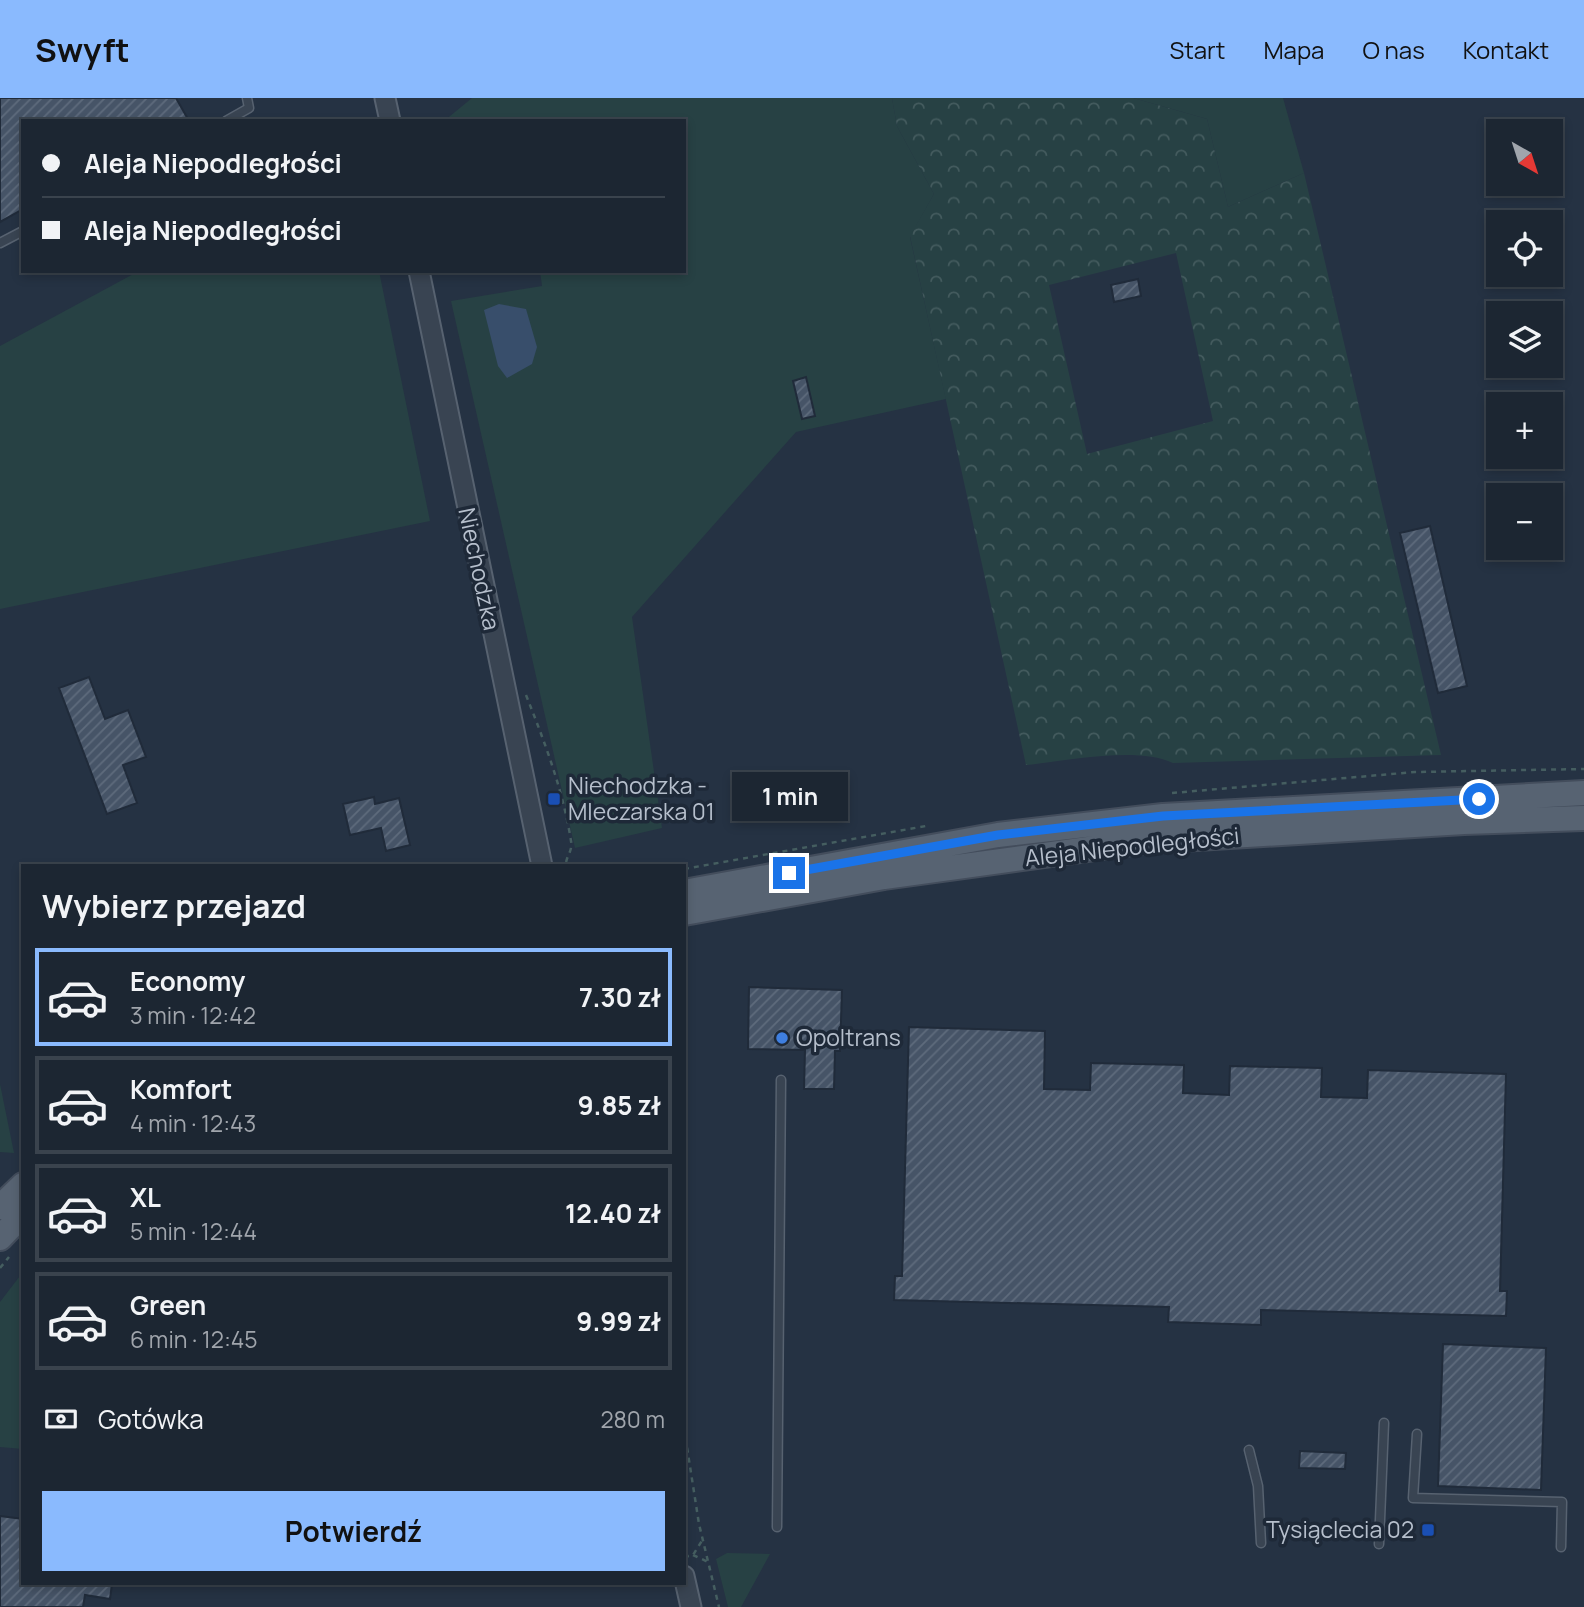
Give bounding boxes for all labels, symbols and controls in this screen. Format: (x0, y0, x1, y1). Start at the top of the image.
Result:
text: Swyft (35, 27, 130, 72)
text: Start (1169, 33, 1225, 66)
text: Mapa (1263, 33, 1324, 66)
text: O nas (1362, 33, 1425, 66)
text: Kontakt (1463, 33, 1549, 66)
north arrow (1486, 119, 1563, 196)
map controls (1486, 119, 1563, 560)
text: Aleja Niepodległości (84, 145, 342, 181)
button: locate (1486, 210, 1563, 287)
text: Aleja Niepodległości (84, 212, 342, 248)
button: layers (1486, 301, 1563, 378)
button: + (1486, 392, 1563, 469)
button: − (1486, 483, 1563, 560)
street label: Niechodzka (451, 505, 509, 633)
place label: Niechodzka - Mleczarska 01 (568, 769, 715, 827)
callout: 1 min (731, 772, 847, 820)
text: 1 min (762, 780, 818, 812)
route start (1463, 783, 1495, 815)
marker: Niechodzka - Mleczarska 01 (546, 791, 562, 807)
street label: Aleja Niepodległości (1023, 819, 1241, 873)
route end (773, 857, 805, 889)
text: Wybierz przejazd (42, 884, 306, 928)
text: Economy (130, 963, 245, 999)
icon: car (46, 966, 109, 1029)
text: 7.30 zł (579, 979, 661, 1015)
text: 3 min · 12:42 (130, 999, 256, 1031)
place label: Opoltrans (796, 1021, 901, 1053)
marker: Opoltrans (774, 1030, 790, 1046)
text: Komfort (130, 1071, 232, 1107)
icon: car (46, 1074, 109, 1137)
text: 9.85 zł (578, 1087, 661, 1123)
text: 4 min · 12:43 (130, 1107, 256, 1139)
text: XL (130, 1179, 161, 1215)
icon: car (46, 1182, 109, 1245)
text: 12.40 zł (565, 1195, 661, 1231)
text: 5 min · 12:44 (130, 1215, 257, 1247)
text: Green (130, 1287, 206, 1323)
icon: car (46, 1290, 109, 1353)
text: 9.99 zł (576, 1303, 661, 1339)
text: 6 min · 12:45 (130, 1323, 258, 1355)
icon: cash (42, 1400, 80, 1438)
text: Gotówka (98, 1401, 204, 1437)
text: 280 m (600, 1403, 665, 1435)
button: Potwierdź (42, 1491, 665, 1571)
place label: Tysiąclecia 02 (1266, 1513, 1414, 1545)
marker: Tysiąclecia 02 (1420, 1522, 1436, 1538)

